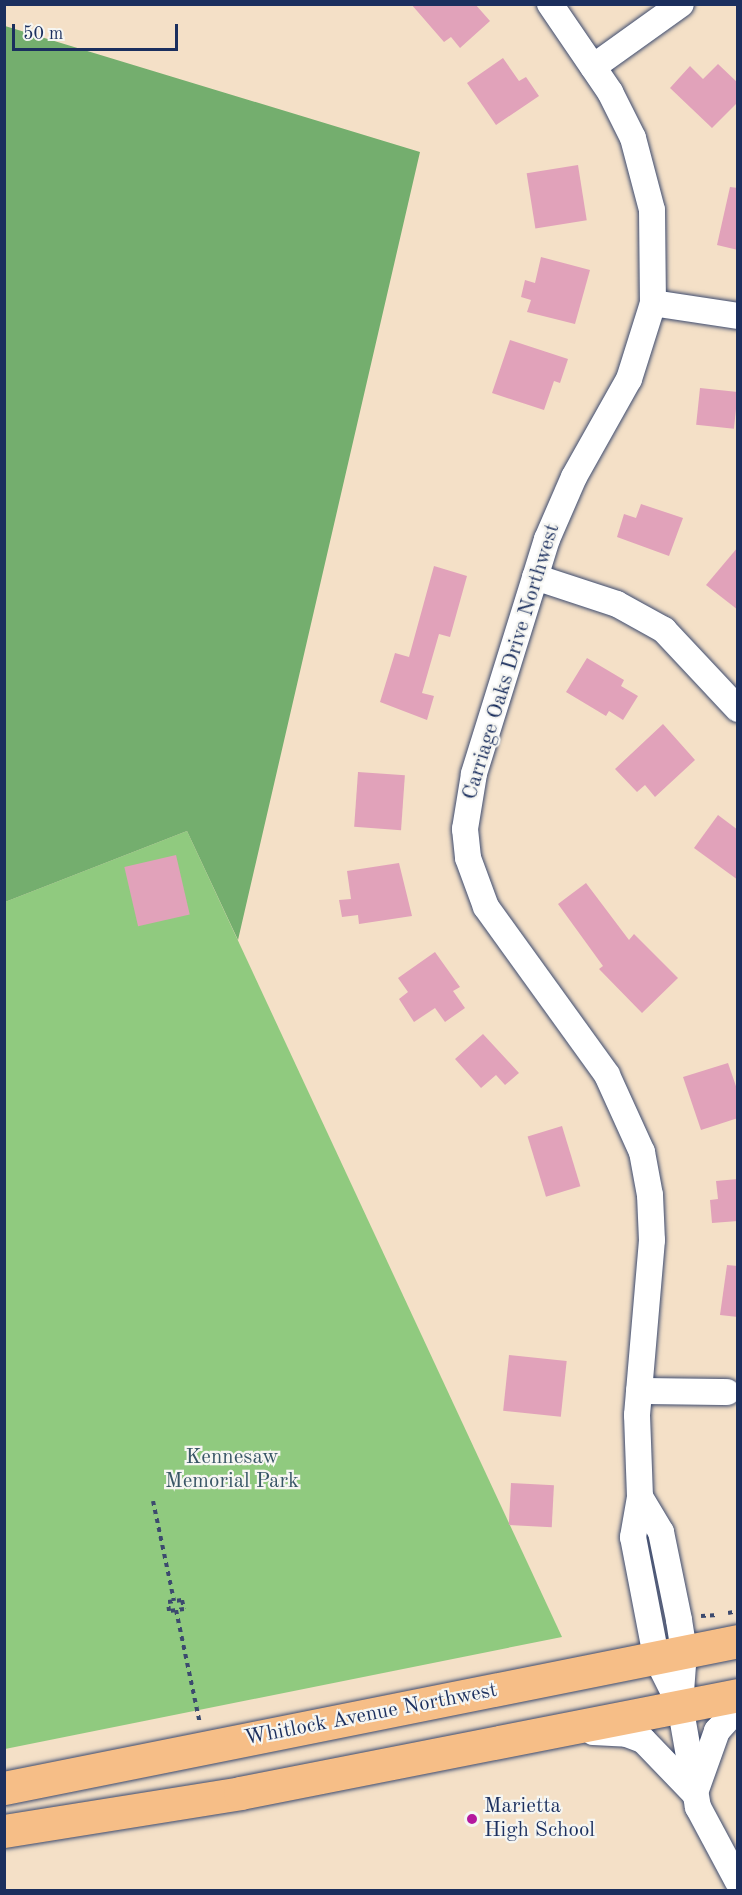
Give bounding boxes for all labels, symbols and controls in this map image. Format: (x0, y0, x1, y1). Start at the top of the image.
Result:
scale bar (15, 12, 182, 50)
text: 50 m (23, 25, 63, 43)
street label: Carriage Oaks Drive Northwest (458, 521, 566, 803)
park label: Kennesaw Memorial Park (165, 1445, 299, 1495)
street label: Whitlock Avenue Northwest (243, 1678, 499, 1752)
place label: Marietta High School (484, 1794, 595, 1844)
marker: Marietta High School (465, 1812, 479, 1826)

